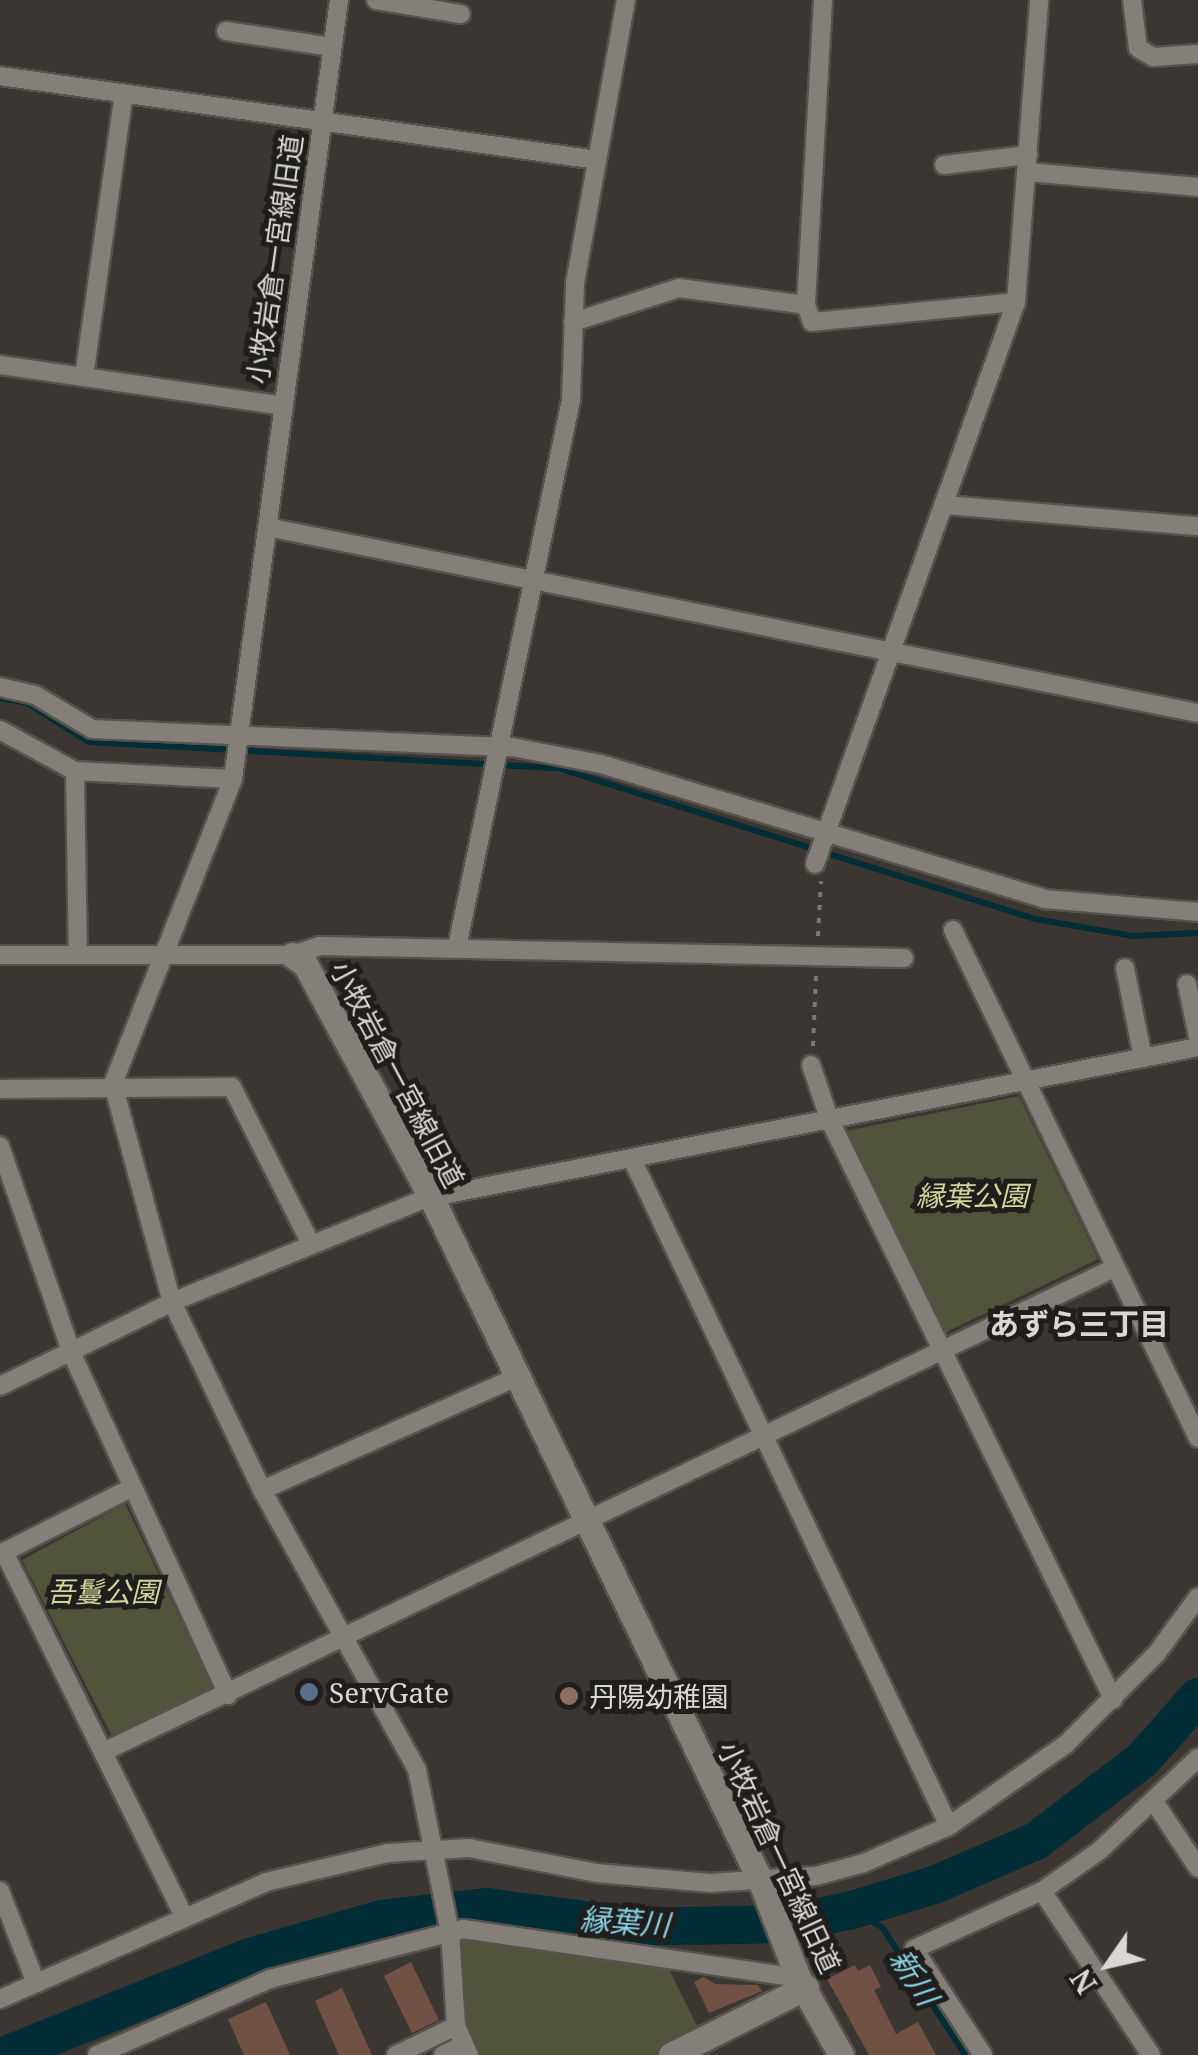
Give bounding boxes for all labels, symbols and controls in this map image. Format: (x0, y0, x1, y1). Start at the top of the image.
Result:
street label: 小牧岩倉一宮線旧道 (240, 132, 308, 386)
street label: 小牧岩倉一宮線旧道 (324, 955, 472, 1193)
park label: 縁葉公園 (916, 1178, 1028, 1212)
district label: あずら三丁目 (989, 1306, 1169, 1342)
park label: 吾鬘公園 (47, 1574, 159, 1608)
place label: ServGate (329, 1675, 449, 1709)
place label: 丹陽幼稚園 (589, 1679, 729, 1713)
marker: ServGate (298, 1681, 320, 1703)
marker: 丹陽幼稚園 (558, 1685, 580, 1707)
street label: 小牧岩倉一宮線旧道 (712, 1736, 848, 1978)
water label: 縁葉川 (579, 1901, 671, 1943)
north arrow (1058, 1915, 1158, 2015)
water label: 新川 (883, 1942, 945, 2012)
text: N (1061, 1962, 1105, 2002)

